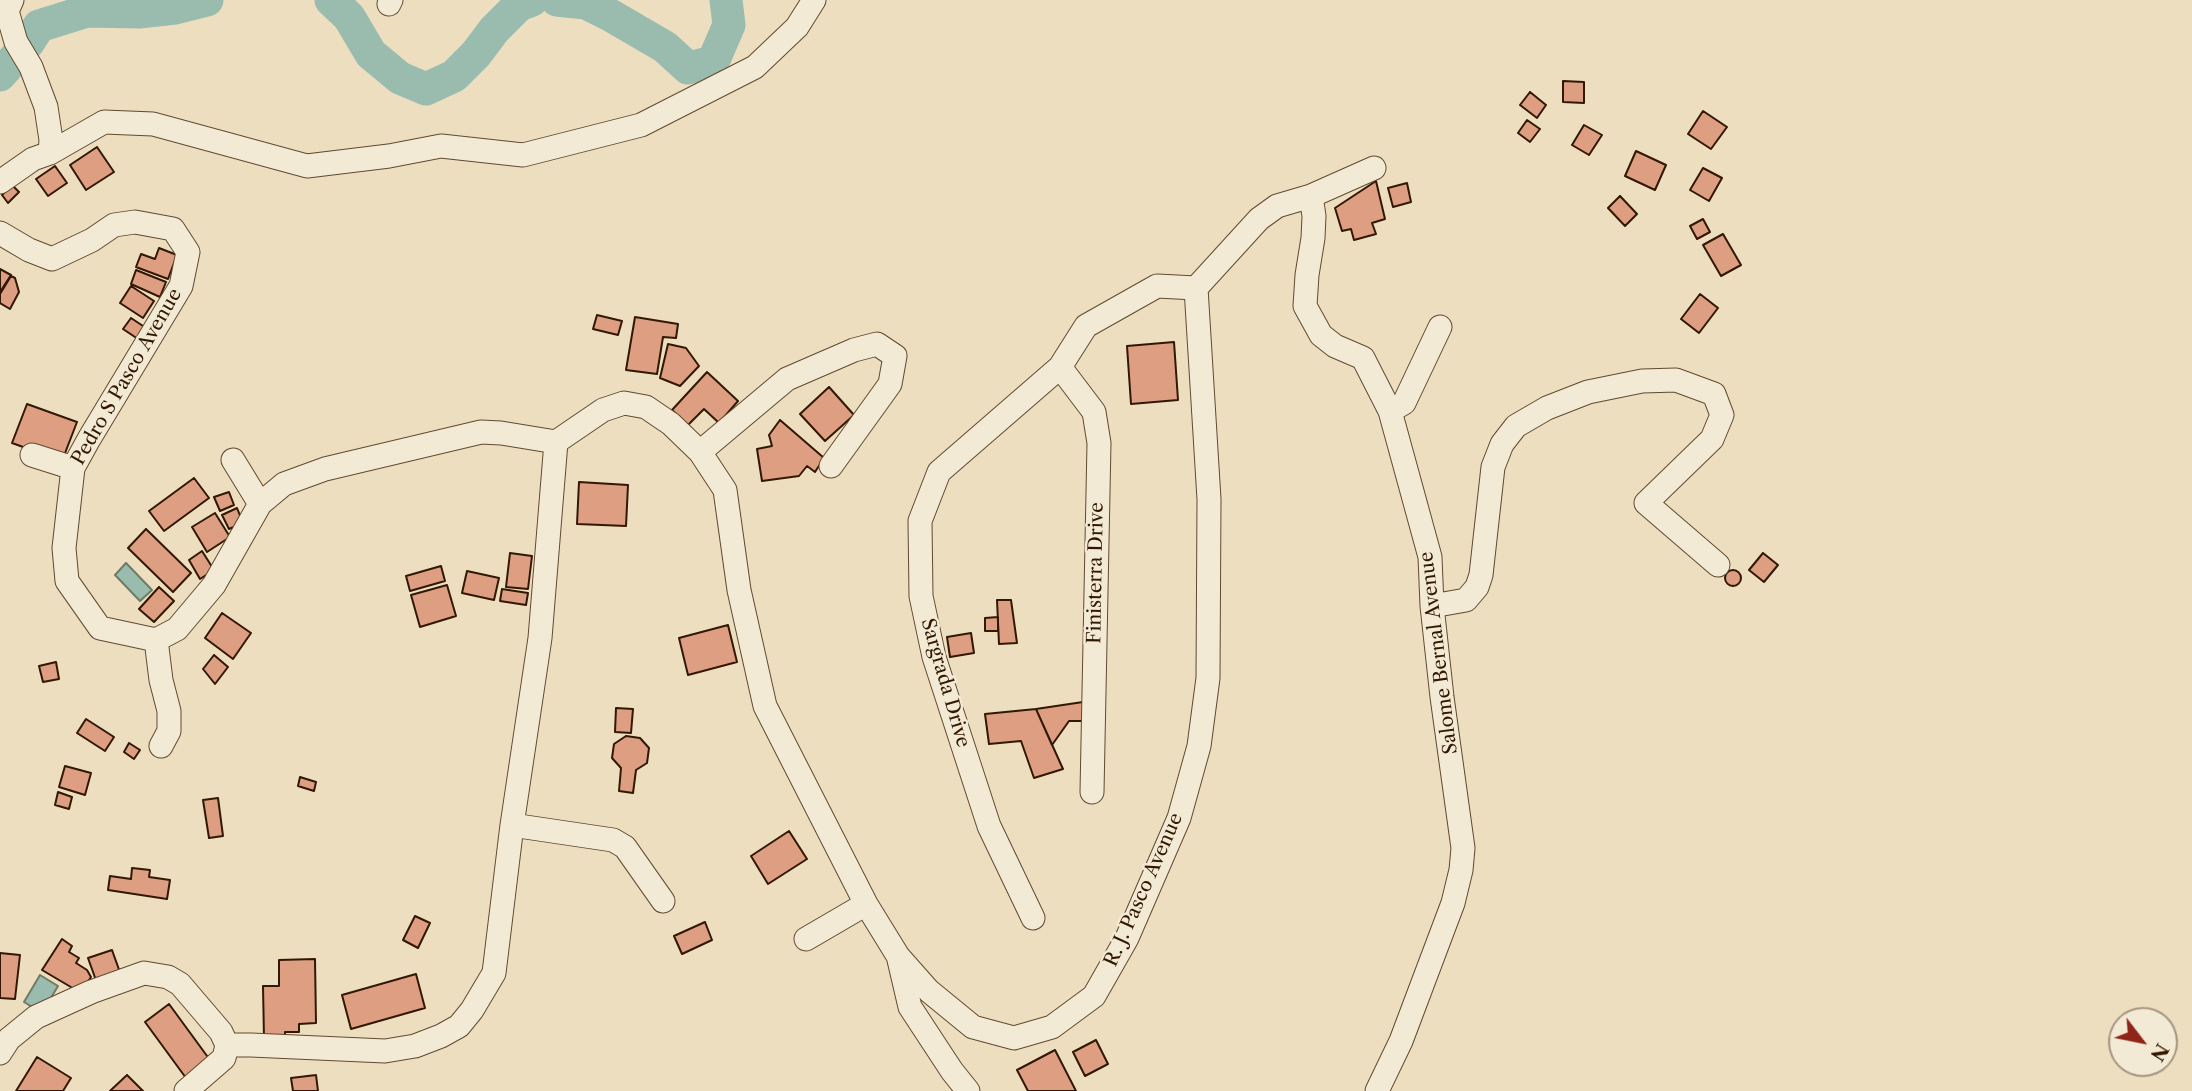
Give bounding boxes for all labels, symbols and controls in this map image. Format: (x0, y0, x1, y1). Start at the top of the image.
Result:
street label: Pedro S Pasco Avenue (67, 285, 187, 469)
street label: Finisterra Drive (1083, 502, 1109, 644)
street label: Salome Bernal Avenue (1415, 550, 1463, 756)
street label: Sargrada Drive (916, 616, 974, 750)
street label: R. J. Pasco Avenue (1100, 810, 1188, 970)
north arrow (2108, 1007, 2178, 1077)
text: N (2145, 1039, 2174, 1065)

